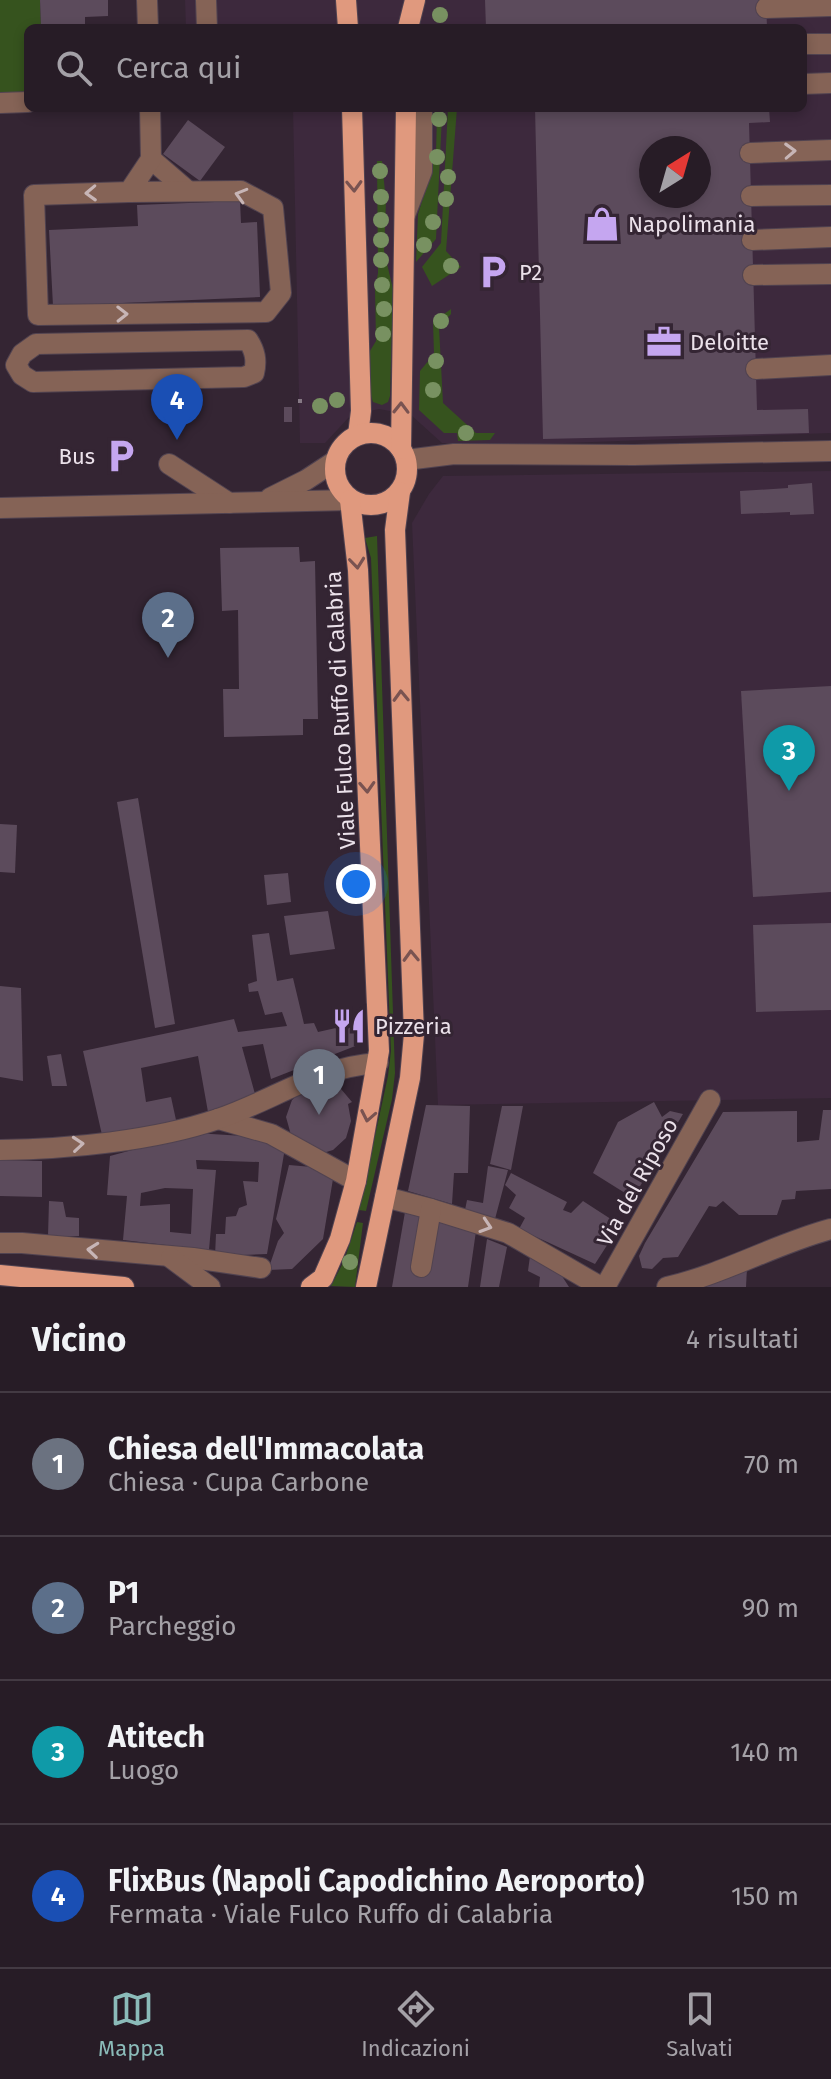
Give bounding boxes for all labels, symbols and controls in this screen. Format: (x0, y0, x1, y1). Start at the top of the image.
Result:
search box (24, 24, 807, 112)
icon: search (52, 46, 96, 90)
text: Cerca qui (116, 50, 241, 86)
north arrow (639, 136, 711, 208)
one-way arrow (784, 143, 797, 160)
one-way arrow (345, 180, 363, 193)
one-way arrow (84, 185, 97, 202)
one-way arrow (235, 187, 248, 204)
shop icon: Napolimania (583, 205, 621, 243)
place label: Napolimania (628, 211, 755, 238)
parking icon: P2 (474, 253, 512, 291)
place label: P2 (519, 259, 542, 286)
one-way arrow (116, 305, 129, 322)
office icon: Deloitte (645, 323, 683, 361)
place label: Deloitte (690, 329, 769, 356)
pin: 4 (151, 374, 203, 440)
one-way arrow (393, 401, 410, 414)
parking icon: Bus (102, 437, 140, 475)
place label: Bus (59, 443, 95, 470)
one-way arrow (348, 557, 365, 570)
street label: Viale Fulco Ruffo di Calabria (320, 570, 361, 850)
pin: 2 (142, 592, 194, 658)
one-way arrow (392, 689, 409, 702)
pin: 3 (763, 725, 815, 791)
one-way arrow (359, 781, 376, 794)
your location (336, 864, 376, 904)
one-way arrow (402, 949, 419, 962)
restaurant icon: Pizzeria (330, 1007, 368, 1045)
place label: Pizzeria (375, 1013, 452, 1040)
pin: 1 (293, 1049, 345, 1115)
one-way arrow (360, 1109, 377, 1122)
street label: Via del Riposo (591, 1114, 684, 1251)
one-way arrow (72, 1136, 85, 1153)
one-way arrow (479, 1217, 493, 1233)
one-way arrow (86, 1242, 99, 1259)
text: Vicino (32, 1319, 126, 1360)
text: 4 risultati (686, 1324, 799, 1355)
text: Chiesa dell'Immacolata (108, 1431, 424, 1467)
text: 1 (52, 1449, 64, 1480)
text: 70 m (744, 1449, 799, 1480)
text: Chiesa · Cupa Carbone (108, 1467, 369, 1498)
text: P1 (108, 1575, 139, 1611)
text: 2 (51, 1593, 65, 1624)
text: 90 m (742, 1593, 799, 1624)
text: Parcheggio (108, 1611, 236, 1642)
text: Atitech (108, 1719, 205, 1755)
text: 3 (51, 1737, 65, 1768)
text: 140 m (730, 1737, 799, 1768)
text: Luogo (108, 1755, 179, 1786)
text: FlixBus (Napoli Capodichino Aeroporto) (108, 1863, 644, 1899)
text: 4 (51, 1881, 65, 1912)
text: 150 m (731, 1881, 799, 1912)
text: Fermata · Viale Fulco Ruffo di Calabria (108, 1899, 553, 1930)
tab: Mappa (98, 1987, 165, 2062)
tab: Indicazioni (361, 1987, 470, 2062)
tab: Salvati (666, 1987, 733, 2062)

